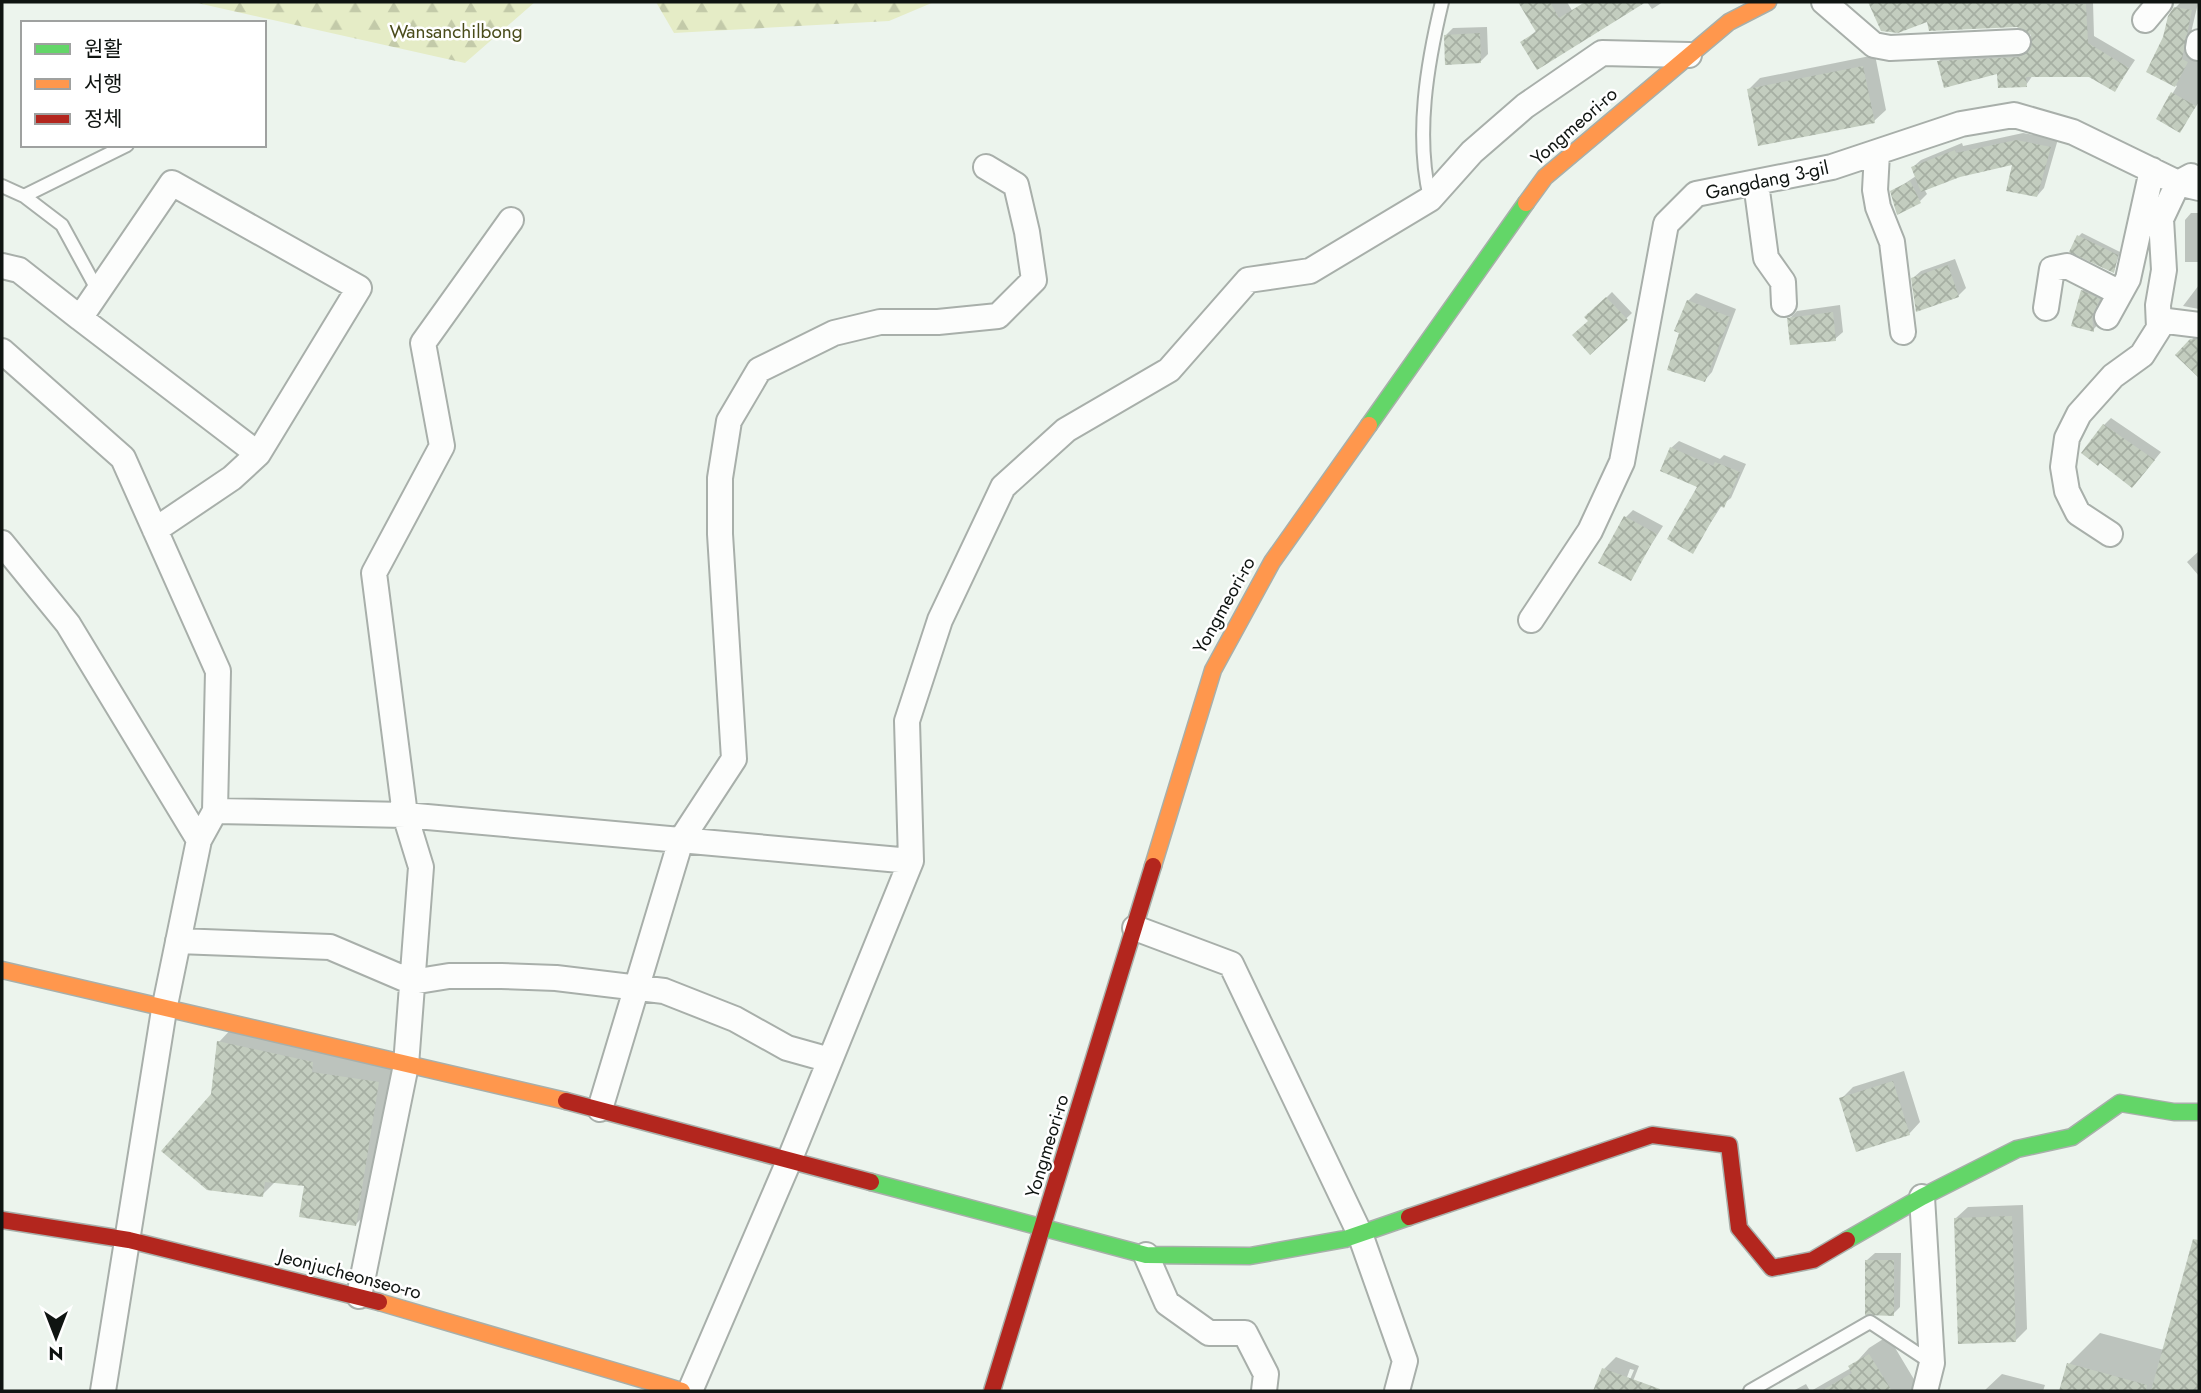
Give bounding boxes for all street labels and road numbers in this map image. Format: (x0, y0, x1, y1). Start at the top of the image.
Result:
street label: Yongmeori-ro (1525, 81, 1623, 171)
street label: Gangdang 3-gil (1703, 154, 1831, 206)
street label: Yongmeori-ro (1186, 552, 1262, 658)
street label: Yongmeori-ro (1018, 1091, 1076, 1201)
street label: Jeonjucheonseo-ro (273, 1241, 425, 1306)

